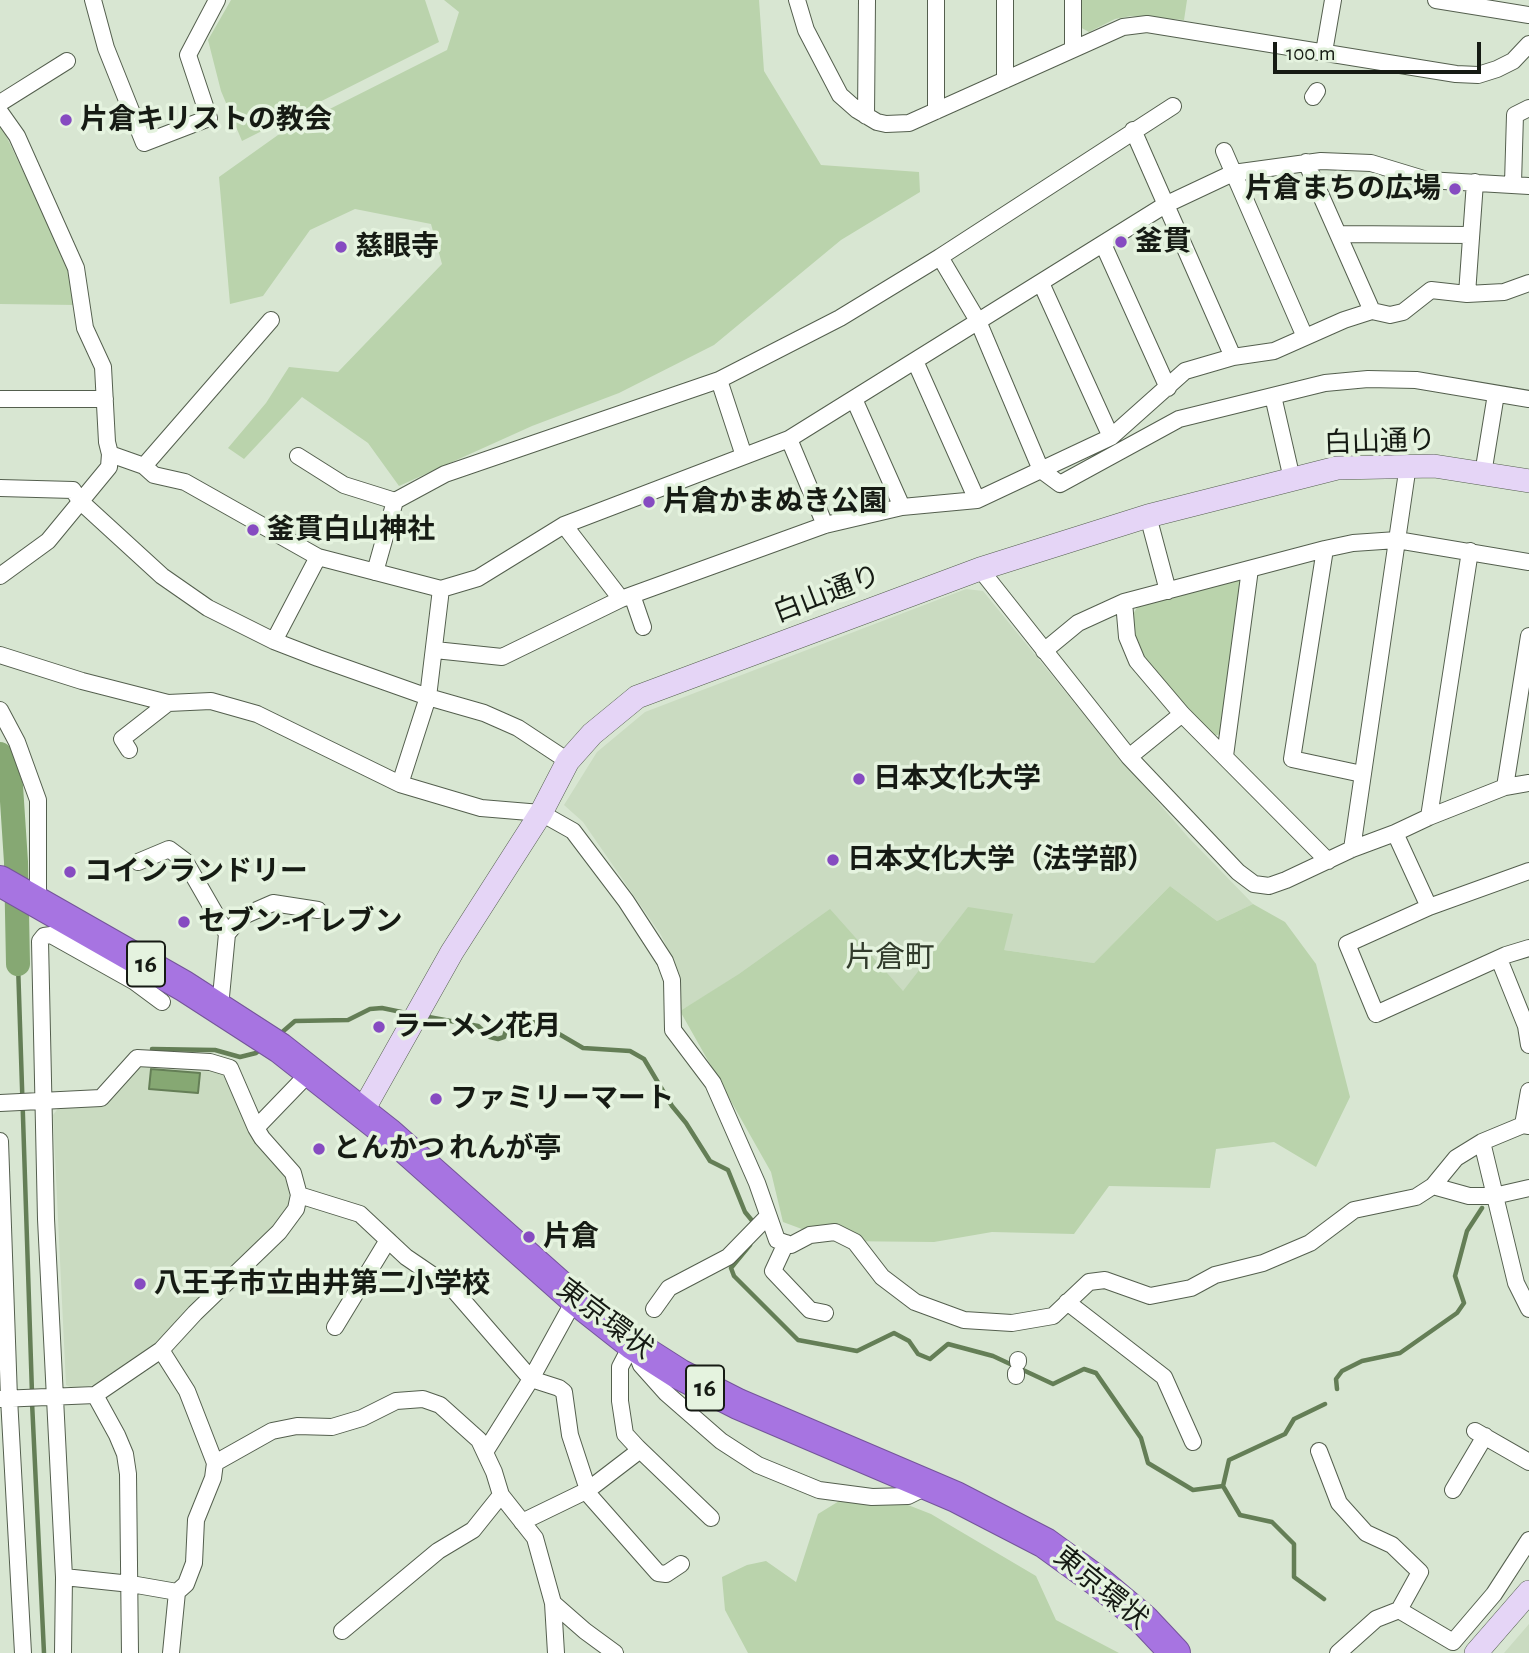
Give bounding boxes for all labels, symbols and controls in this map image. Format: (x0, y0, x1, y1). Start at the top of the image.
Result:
scale bar (1277, 28, 1485, 72)
text: 100 m (1286, 43, 1336, 64)
place label: 片倉キリストの教会 (80, 103, 332, 137)
marker: 片倉キリストの教会 (58, 112, 74, 128)
place label: 片倉まちの広場 (1245, 172, 1441, 206)
marker: 片倉まちの広場 (1447, 181, 1463, 197)
place label: 釜貫 (1135, 225, 1191, 259)
place label: 慈眼寺 (355, 230, 439, 264)
marker: 釜貫 (1113, 234, 1129, 250)
marker: 慈眼寺 (333, 239, 349, 255)
street label: 白山通り (1323, 423, 1437, 461)
place label: 片倉かまぬき公園 (663, 485, 887, 519)
marker: 片倉かまぬき公園 (641, 494, 657, 510)
place label: 釜貫白山神社 (267, 513, 435, 547)
marker: 釜貫白山神社 (245, 522, 261, 538)
street label: 白山通り (769, 558, 885, 630)
place label: 日本文化大学 (873, 762, 1041, 796)
marker: 日本文化大学 (851, 771, 867, 787)
place label: 日本文化大学（法学部） (847, 843, 1155, 877)
marker: 日本文化大学（法学部） (825, 852, 841, 868)
place label: コインランドリー (84, 855, 308, 889)
marker: コインランドリー (62, 864, 78, 880)
place label: セブン-イレブン (198, 905, 403, 939)
marker: セブン-イレブン (176, 914, 192, 930)
district label: 片倉町 (845, 940, 935, 976)
road number: 16 (127, 942, 165, 987)
place label: ラーメン花月 (393, 1010, 561, 1044)
marker: ラーメン花月 (371, 1019, 387, 1035)
place label: ファミリーマート (450, 1082, 674, 1116)
marker: ファミリーマート (428, 1091, 444, 1107)
place label: とんかつ れんが亭 (333, 1132, 561, 1166)
marker: とんかつ れんが亭 (311, 1141, 327, 1157)
place label: 片倉 (543, 1220, 599, 1254)
marker: 片倉 (521, 1229, 537, 1245)
place label: 八王子市立由井第二小学校 (154, 1267, 490, 1301)
street label: 東京環状 (550, 1272, 660, 1366)
marker: 八王子市立由井第二小学校 (132, 1276, 148, 1292)
road number: 16 (686, 1366, 724, 1410)
street label: 東京環状 (1047, 1540, 1155, 1636)

